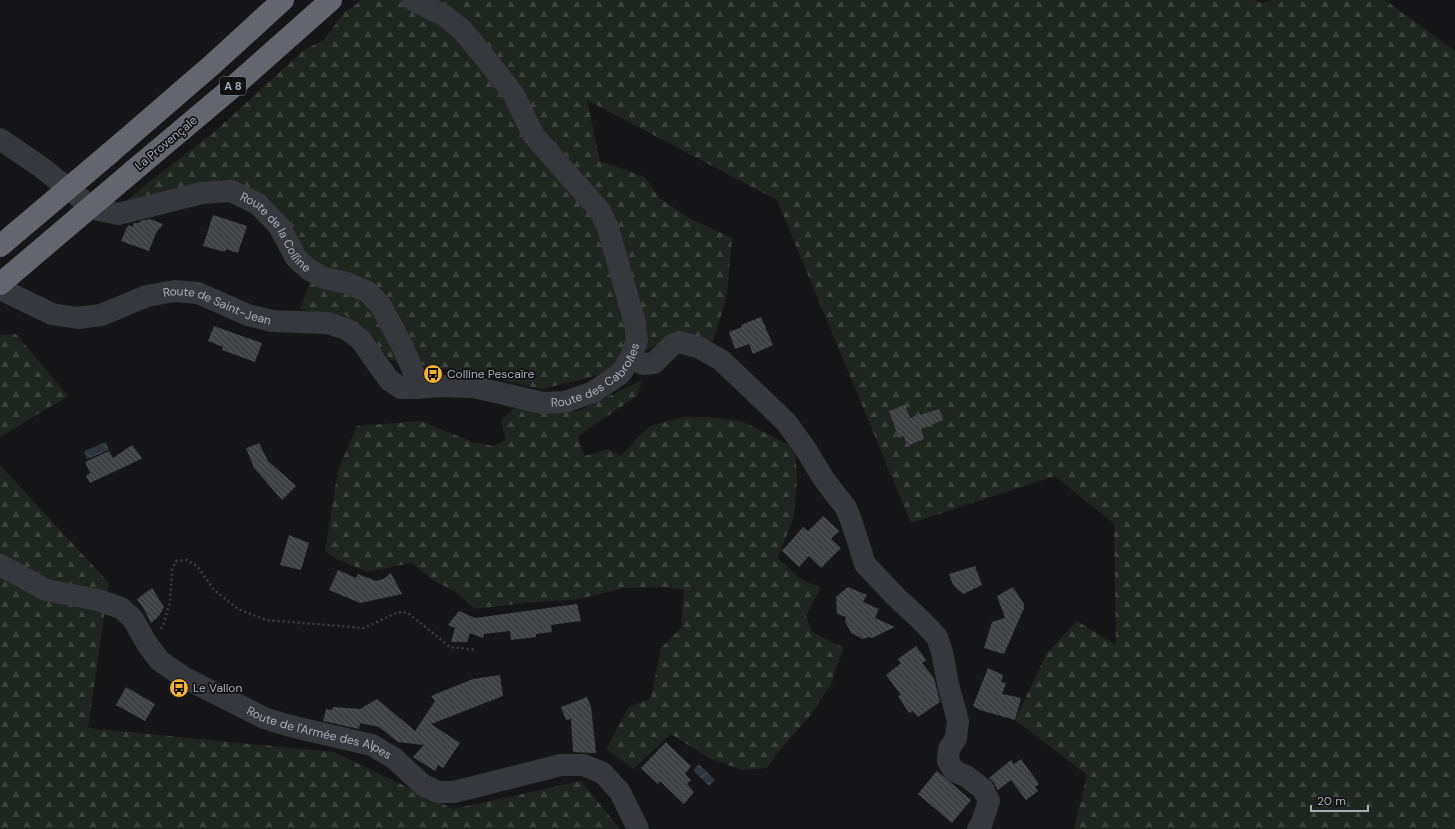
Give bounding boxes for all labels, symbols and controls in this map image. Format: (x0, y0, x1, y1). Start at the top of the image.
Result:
road number: A 8 (220, 77, 246, 95)
street label: La Provençale (131, 112, 201, 174)
street label: Route de la Colline (237, 189, 314, 276)
street label: Route de Saint-Jean (162, 283, 273, 329)
street label: Route des Cabrolles (550, 341, 643, 411)
bus stop icon: Colline Pescaïre (422, 363, 444, 385)
place label: Colline Pescaïre (447, 366, 535, 382)
bus stop icon: Le Vallon (168, 677, 190, 699)
place label: Le Vallon (193, 680, 242, 696)
street label: Route de l'Armée des Alpes (244, 703, 395, 763)
scale bar (1311, 787, 1368, 813)
text: 20 m (1317, 793, 1346, 809)

